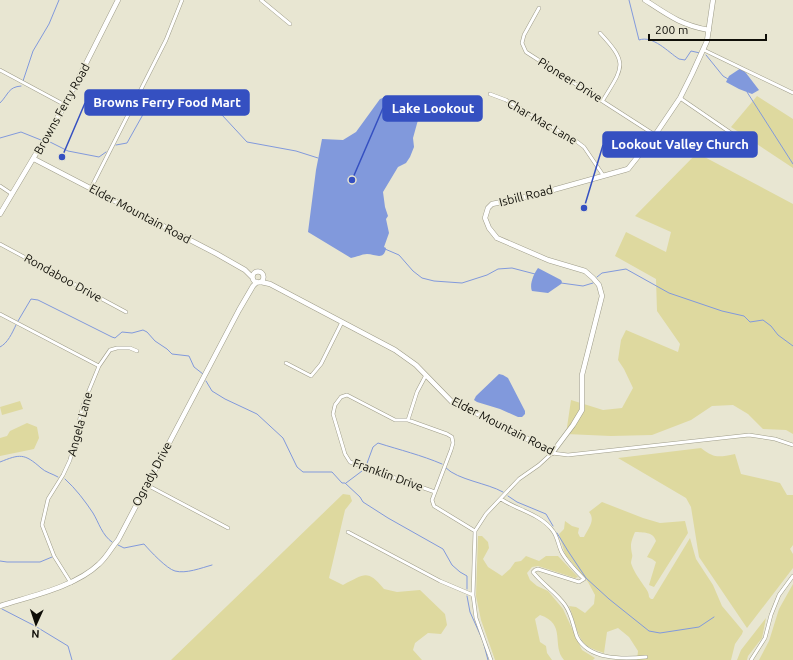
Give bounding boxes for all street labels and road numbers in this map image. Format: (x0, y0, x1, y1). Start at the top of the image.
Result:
street label: Pioneer Drive (536, 55, 605, 104)
street label: Browns Ferry Road (31, 61, 92, 156)
street label: Char Mac Lane (505, 96, 579, 147)
street label: Elder Mountain Road (87, 181, 193, 246)
street label: Isbill Road (498, 183, 554, 208)
street label: Rondaboo Drive (22, 251, 104, 304)
street label: Angela Lane (65, 390, 94, 457)
street label: Elder Mountain Road (450, 394, 557, 457)
street label: Ogrady Drive (129, 439, 174, 508)
street label: Franklin Drive (351, 456, 425, 493)

